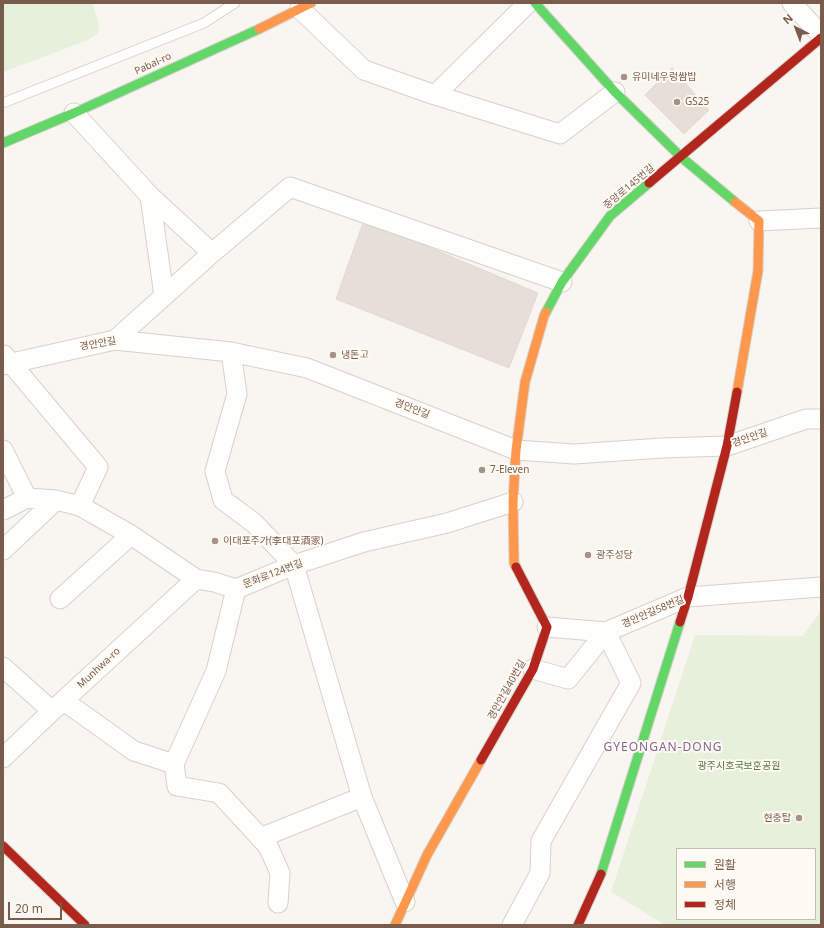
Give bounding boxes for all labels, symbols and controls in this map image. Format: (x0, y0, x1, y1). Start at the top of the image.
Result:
north arrow (776, 8, 816, 48)
text: N (779, 10, 796, 27)
street label: Pabal-ro (133, 50, 173, 78)
place label: 유미네우렁쌈밥 (632, 71, 696, 83)
marker: 유미네우렁쌈밥 (619, 72, 629, 82)
place label: GS25 (685, 96, 709, 108)
marker: GS25 (672, 97, 682, 107)
street label: 중앙로145번길 (601, 162, 657, 212)
street label: 경안안길 (79, 335, 117, 353)
place label: 냉돈고 (341, 349, 369, 361)
marker: 냉돈고 (328, 350, 338, 360)
street label: 경안안길 (393, 397, 431, 421)
street label: 경안안길 (731, 426, 769, 450)
place label: 7-Eleven (490, 464, 529, 476)
marker: 7-Eleven (477, 465, 487, 475)
place label: 이대포주가(李대포酒家) (223, 535, 323, 547)
marker: 이대포주가(李대포酒家) (210, 536, 220, 546)
place label: 광주성당 (596, 549, 633, 561)
marker: 광주성당 (583, 550, 593, 560)
street label: 문화로124번길 (241, 557, 305, 591)
street label: 경안안길58번길 (620, 593, 686, 631)
street label: Munhwa-ro (75, 645, 123, 691)
street label: 경안안길40번길 (486, 658, 528, 722)
district label: GYEONGAN-DONG (603, 741, 723, 755)
park label: 광주시호국보훈공원 (698, 760, 780, 772)
place label: 현충탑 (763, 812, 791, 824)
marker: 현충탑 (794, 813, 804, 823)
legend (676, 848, 816, 920)
text: 원활 (714, 856, 736, 873)
text: 서행 (714, 876, 736, 893)
scale bar (10, 894, 64, 920)
text: 정체 (714, 896, 736, 913)
text: 20 m (15, 900, 43, 917)

